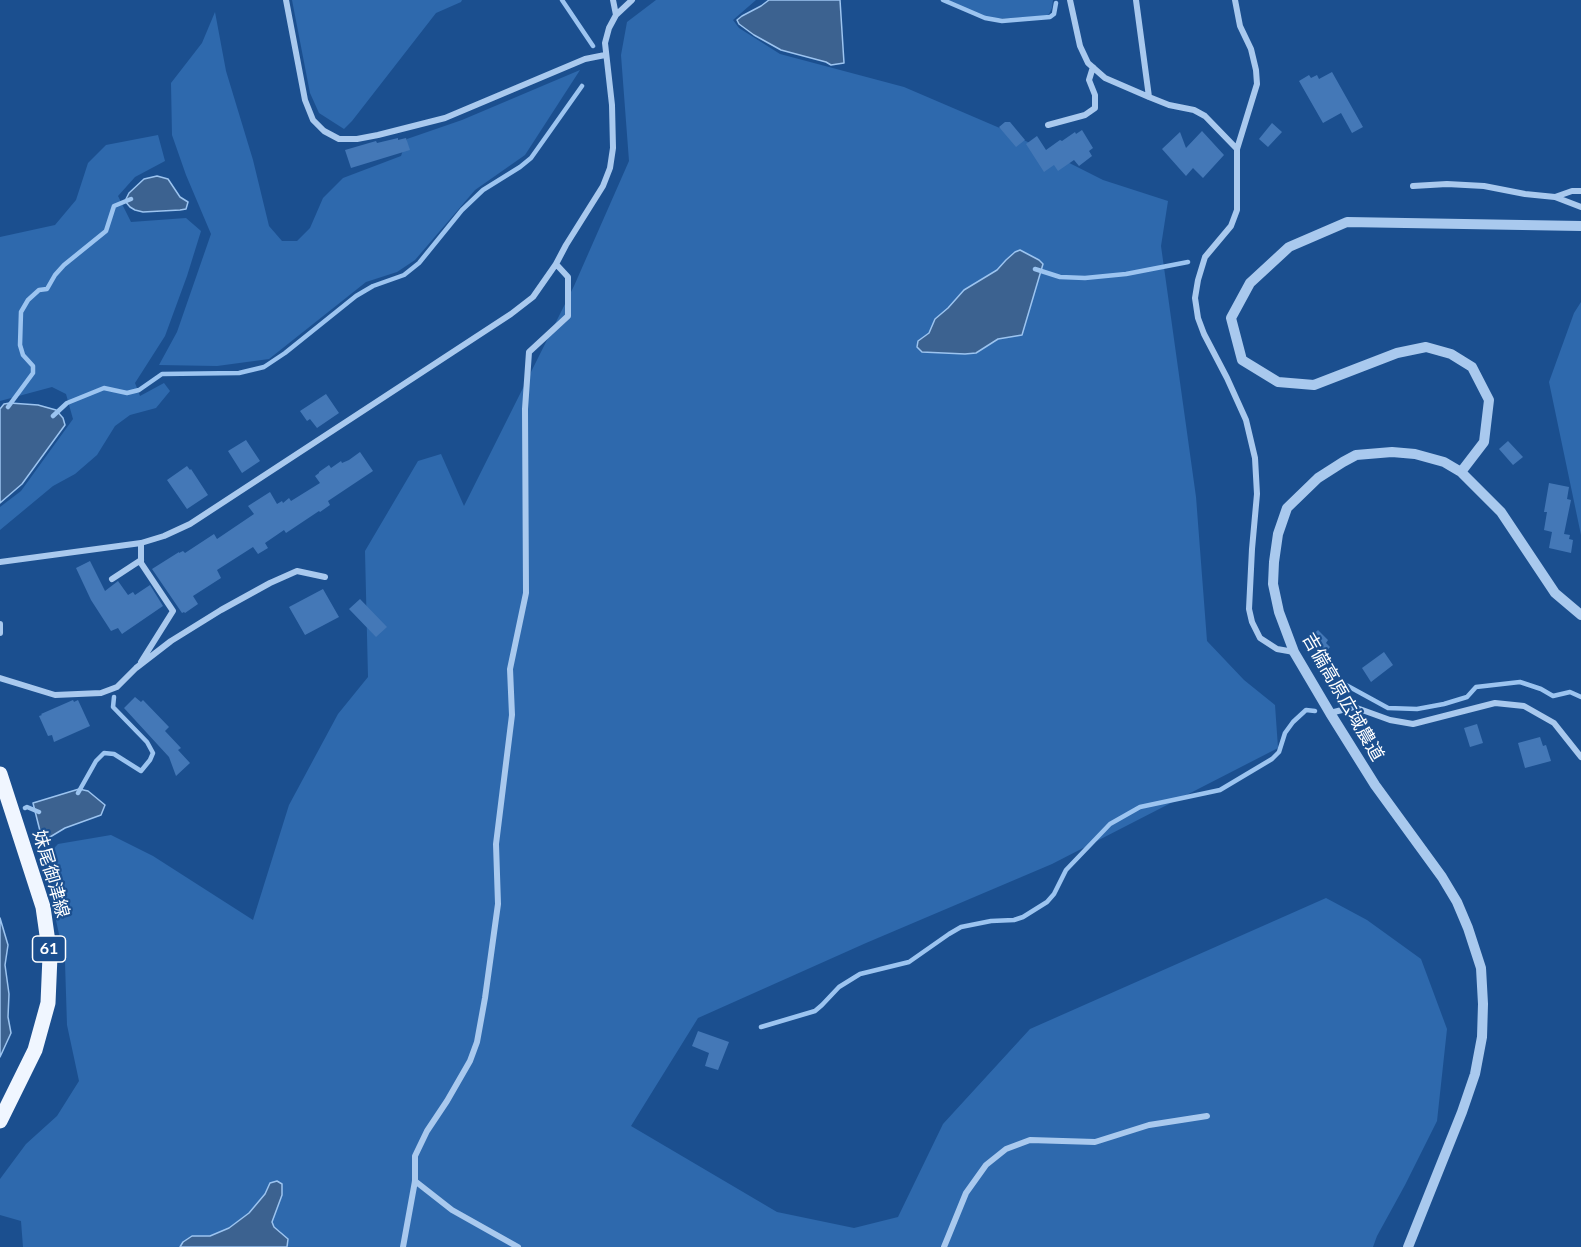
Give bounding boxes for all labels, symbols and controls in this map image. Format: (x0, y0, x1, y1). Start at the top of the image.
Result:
street label: 吉備高原広域農道 (1298, 629, 1388, 765)
street label: 妹尾御津線 (28, 828, 74, 920)
road number: 61 (32, 936, 66, 962)

